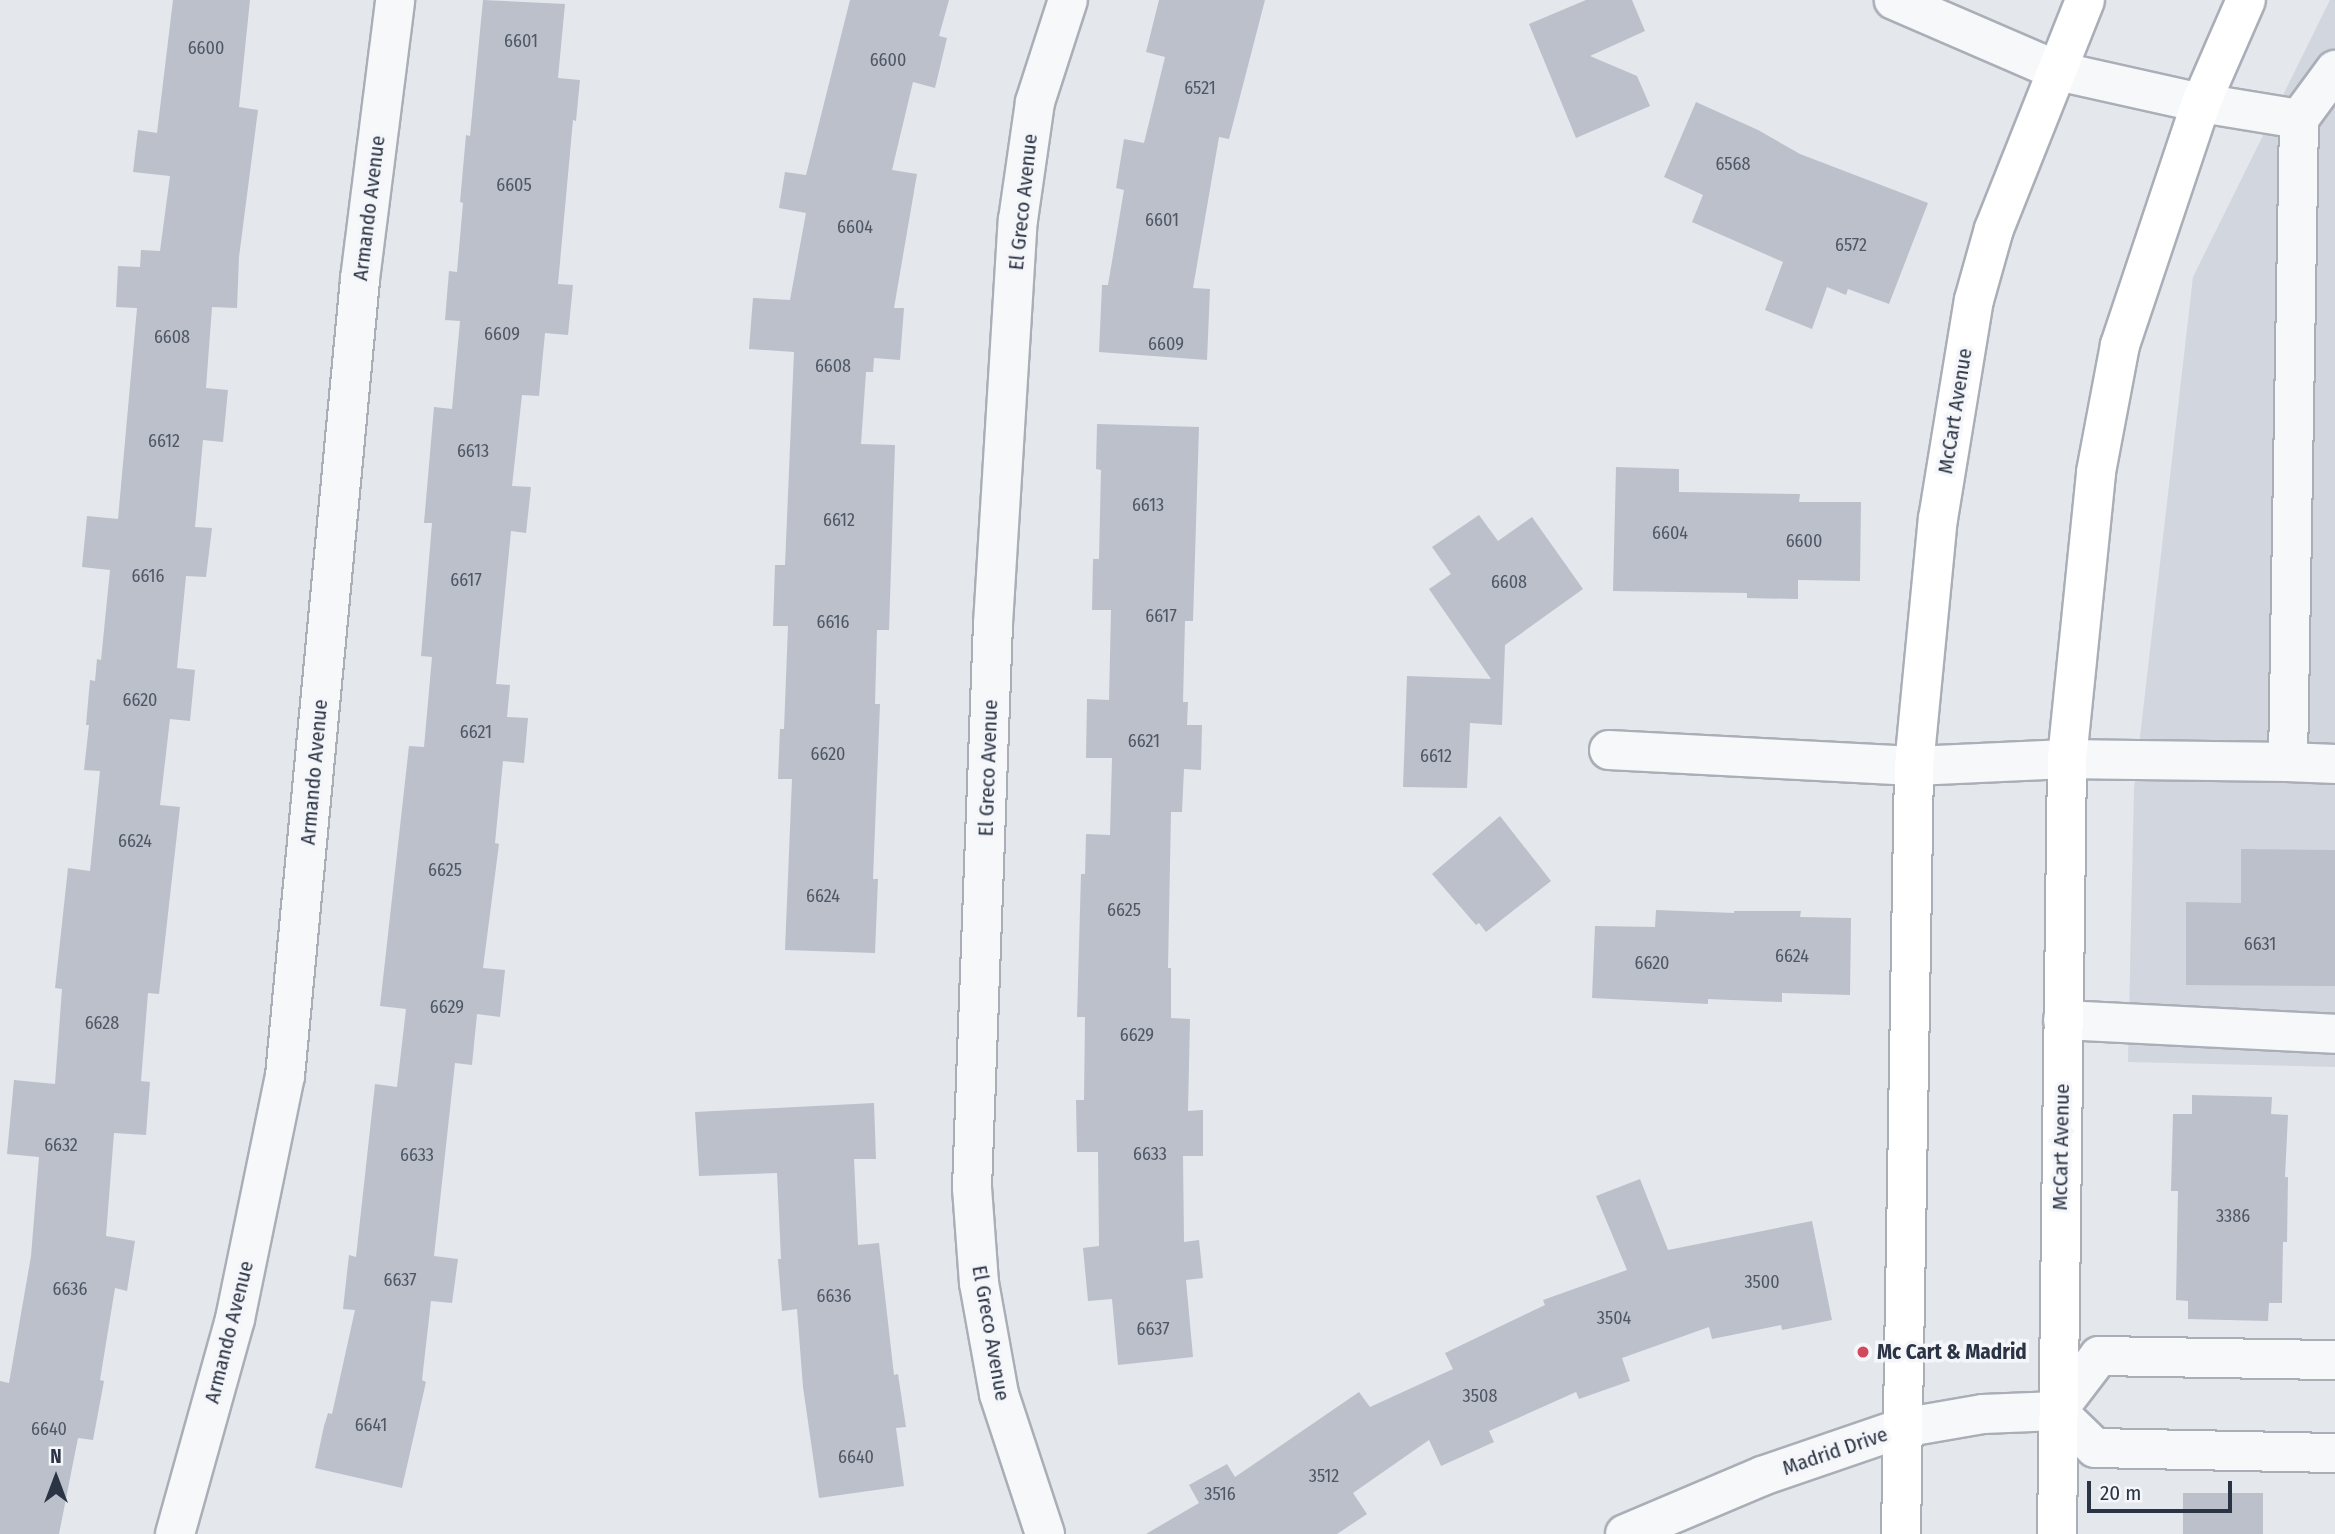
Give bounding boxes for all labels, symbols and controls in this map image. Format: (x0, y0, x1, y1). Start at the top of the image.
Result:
house number: 6601 (504, 30, 538, 52)
house number: 6600 (188, 37, 224, 59)
house number: 6600 (870, 49, 906, 71)
house number: 6521 (1184, 77, 1216, 99)
street label: El Greco Avenue (1003, 133, 1043, 271)
street label: Armando Avenue (348, 134, 390, 282)
house number: 6568 (1715, 153, 1751, 175)
house number: 6605 (496, 174, 532, 196)
house number: 6601 (1145, 209, 1179, 231)
house number: 6604 (837, 216, 873, 238)
house number: 6572 (1835, 234, 1867, 256)
house number: 6609 (484, 323, 520, 345)
house number: 6608 (154, 326, 190, 348)
house number: 6609 (1148, 333, 1184, 355)
street label: McCart Avenue (1933, 346, 1977, 476)
house number: 6608 (815, 355, 851, 377)
house number: 6612 (148, 430, 180, 452)
house number: 6613 (457, 440, 489, 462)
house number: 6613 (1132, 494, 1164, 516)
house number: 6612 (823, 509, 855, 531)
house number: 6604 (1652, 522, 1688, 544)
house number: 6600 (1786, 530, 1822, 552)
house number: 6616 (132, 565, 164, 587)
house number: 6617 (450, 569, 482, 591)
house number: 6608 (1491, 571, 1527, 593)
house number: 6617 (1145, 605, 1177, 627)
house number: 6616 (817, 611, 849, 633)
house number: 6620 (122, 689, 158, 711)
street label: Armando Avenue (295, 698, 333, 846)
street label: El Greco Avenue (973, 699, 1003, 837)
house number: 6621 (460, 721, 492, 743)
house number: 6621 (1128, 730, 1160, 752)
house number: 6620 (810, 743, 846, 765)
house number: 6612 (1420, 745, 1452, 767)
house number: 6624 (118, 830, 152, 852)
house number: 6625 (428, 859, 462, 881)
house number: 6624 (806, 885, 840, 907)
house number: 6625 (1107, 899, 1141, 921)
house number: 6631 (2244, 933, 2276, 955)
house number: 6624 (1775, 945, 1809, 967)
house number: 6620 (1634, 952, 1670, 974)
house number: 6629 (430, 996, 464, 1018)
house number: 6628 (85, 1012, 119, 1034)
house number: 6629 (1120, 1024, 1154, 1046)
street label: McCart Avenue (2047, 1083, 2075, 1211)
house number: 6632 (44, 1134, 78, 1156)
house number: 6633 (1133, 1143, 1167, 1165)
house number: 6633 (400, 1144, 434, 1166)
house number: 3386 (2216, 1205, 2250, 1227)
street label: Armando Avenue (199, 1258, 259, 1406)
street label: El Greco Avenue (967, 1263, 1015, 1403)
house number: 6637 (383, 1269, 417, 1291)
house number: 3500 (1744, 1271, 1780, 1293)
house number: 6636 (53, 1278, 87, 1300)
house number: 6636 (817, 1285, 851, 1307)
house number: 3504 (1597, 1307, 1631, 1329)
house number: 6637 (1136, 1318, 1170, 1340)
place label: Mc Cart & Madrid (1877, 1339, 2027, 1365)
marker: Mc Cart & Madrid (1855, 1344, 1871, 1360)
house number: 3508 (1463, 1385, 1497, 1407)
house number: 6641 (355, 1414, 387, 1436)
house number: 6640 (31, 1418, 67, 1440)
street label: Madrid Drive (1779, 1421, 1891, 1481)
north arrow (21, 1443, 91, 1513)
text: N (50, 1445, 62, 1468)
house number: 6640 (838, 1446, 874, 1468)
house number: 3512 (1309, 1465, 1339, 1487)
scale bar (2090, 1468, 2235, 1512)
text: 20 m (2100, 1480, 2141, 1506)
house number: 3516 (1204, 1483, 1236, 1505)

